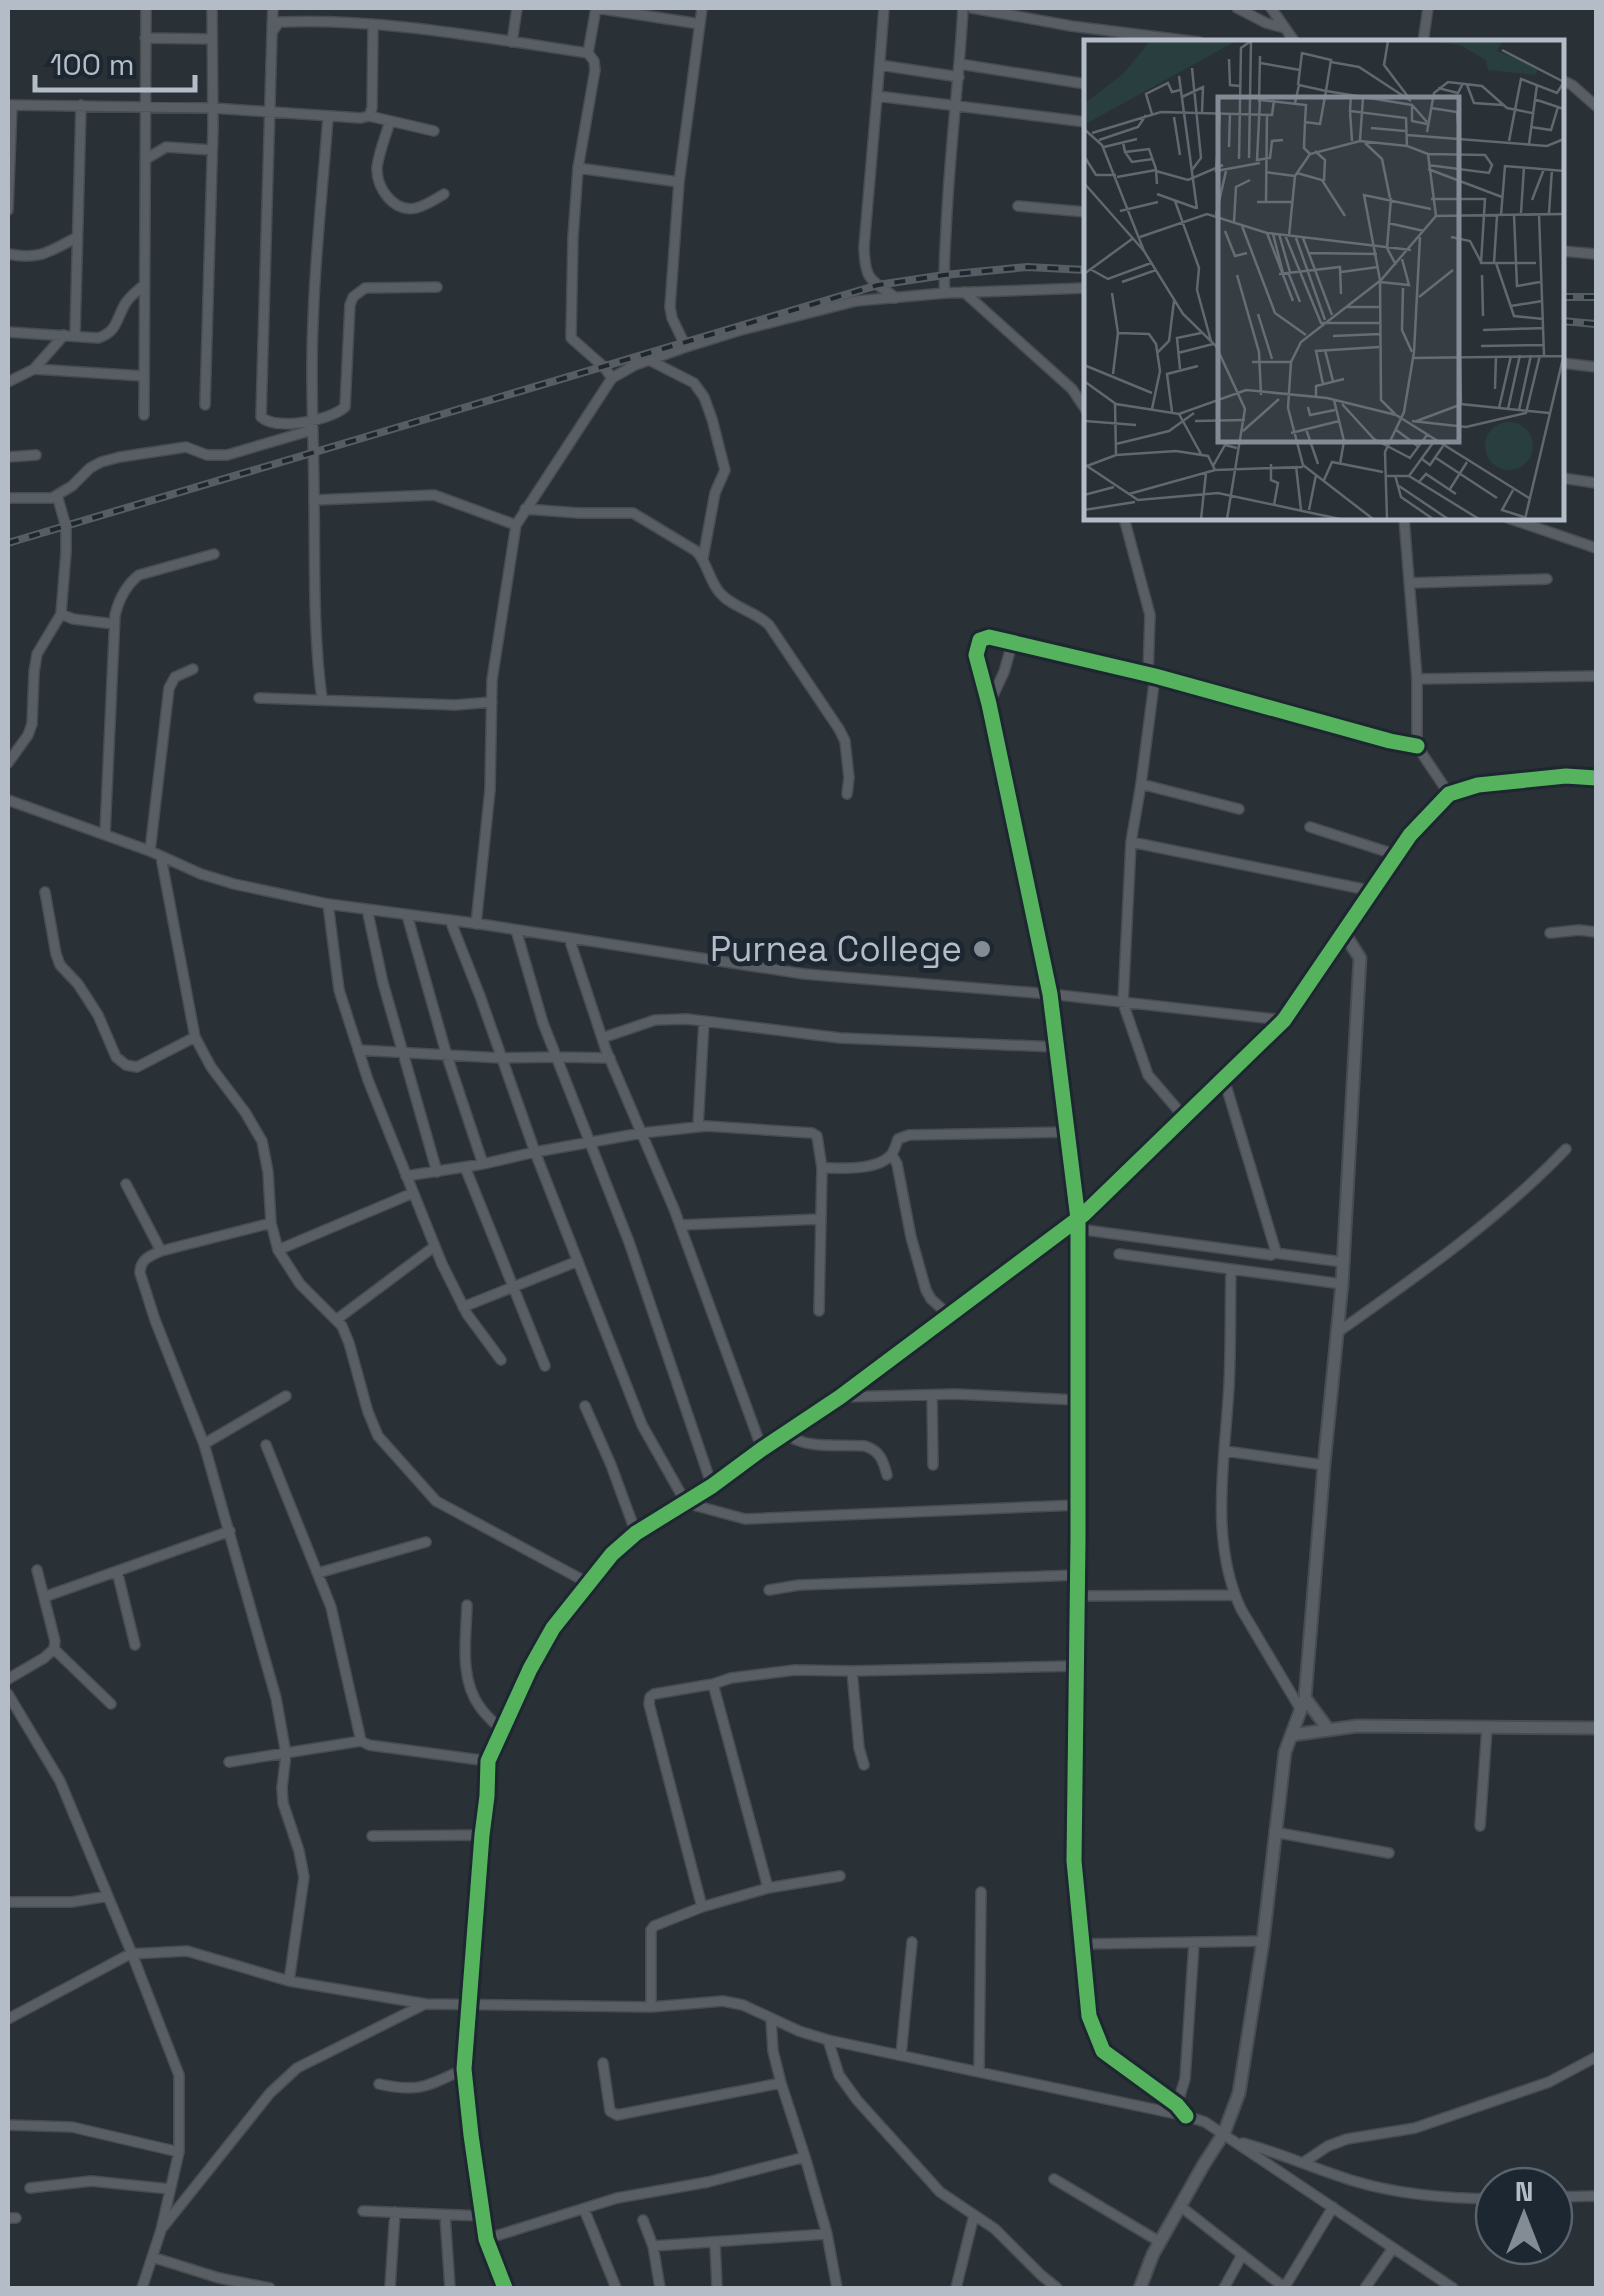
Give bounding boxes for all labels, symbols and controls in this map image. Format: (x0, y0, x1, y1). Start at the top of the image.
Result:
scale bar (35, 30, 195, 92)
inset map (1084, 40, 1564, 520)
text: 100 m (50, 45, 135, 84)
place label: Purnea College (710, 927, 962, 971)
marker: Purnea College (971, 938, 993, 960)
north arrow (1474, 2166, 1574, 2266)
text: N (1515, 2173, 1533, 2209)

